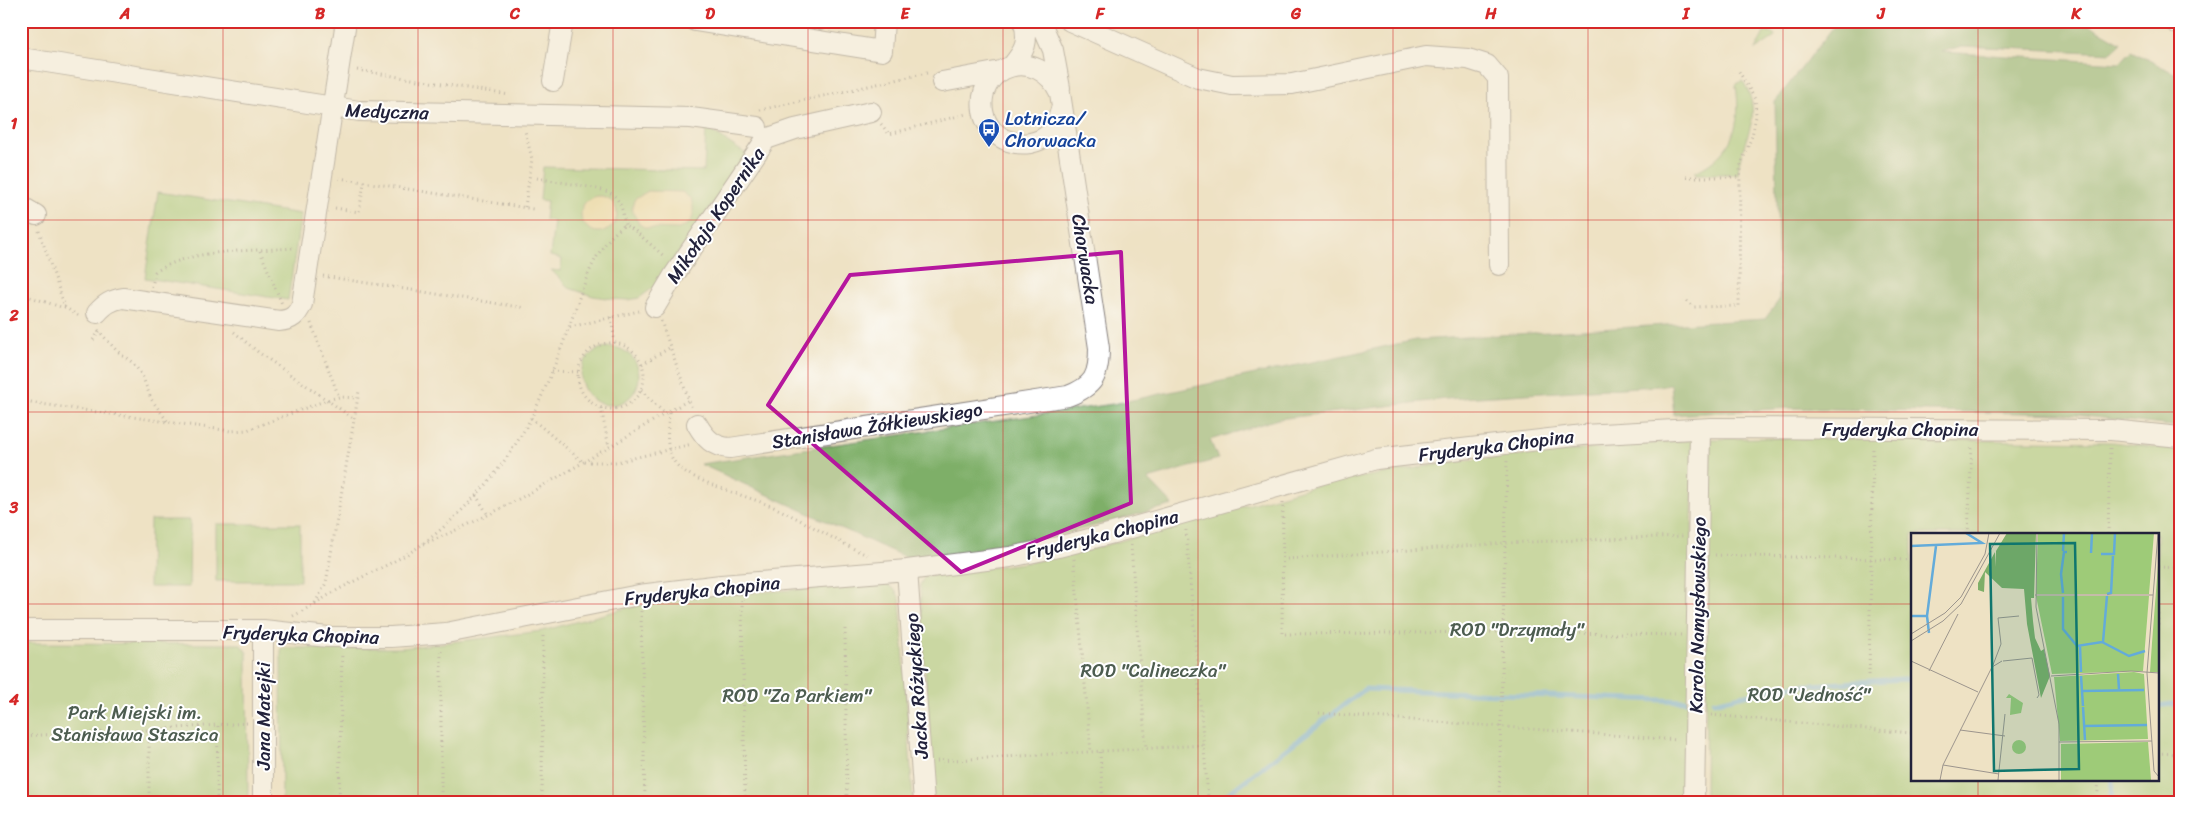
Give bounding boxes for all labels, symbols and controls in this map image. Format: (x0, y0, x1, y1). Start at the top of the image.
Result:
text: A (119, 0, 130, 28)
text: B (315, 0, 326, 28)
text: C (509, 0, 521, 28)
text: D (705, 0, 715, 28)
text: E (901, 0, 911, 28)
text: F (1095, 0, 1106, 28)
text: G (1290, 0, 1302, 28)
text: H (1484, 0, 1497, 28)
text: I (1682, 0, 1691, 28)
text: J (1876, 0, 1886, 28)
text: K (2070, 0, 2082, 28)
street label: Medyczna (345, 94, 430, 129)
place label: Lotnicza/ Chorwacka (1005, 102, 1096, 157)
text: 1 (11, 109, 18, 138)
bus stop icon: Lotnicza/ Chorwacka (977, 117, 1001, 148)
street label: Mikołaja Kopernika (657, 140, 774, 290)
street label: Chorwacka (1062, 212, 1109, 307)
text: 2 (8, 301, 19, 330)
street label: Stanisława Żółkiewskiego (769, 393, 985, 458)
street label: Fryderyka Chopina (1822, 413, 1979, 446)
street label: Fryderyka Chopina (1416, 420, 1576, 471)
text: 3 (9, 493, 19, 522)
street label: Fryderyka Chopina (1022, 499, 1182, 569)
street label: Karola Namysłowskiego (1679, 516, 1716, 713)
inset map (1911, 533, 2158, 780)
street label: Fryderyka Chopina (623, 566, 782, 615)
street label: Jacka Różyckiego (895, 612, 938, 761)
park label: ROD "Drzymały" (1450, 613, 1585, 646)
street label: Fryderyka Chopina (222, 615, 380, 654)
park label: ROD "Calineczka" (1081, 654, 1227, 687)
street label: Jana Matejki (247, 661, 280, 771)
park label: ROD "Jedność" (1748, 678, 1871, 711)
park label: ROD "Za Parkiem" (723, 679, 873, 712)
text: 4 (8, 685, 19, 714)
park label: Park Miejski im. Stanisława Staszica (51, 696, 219, 751)

